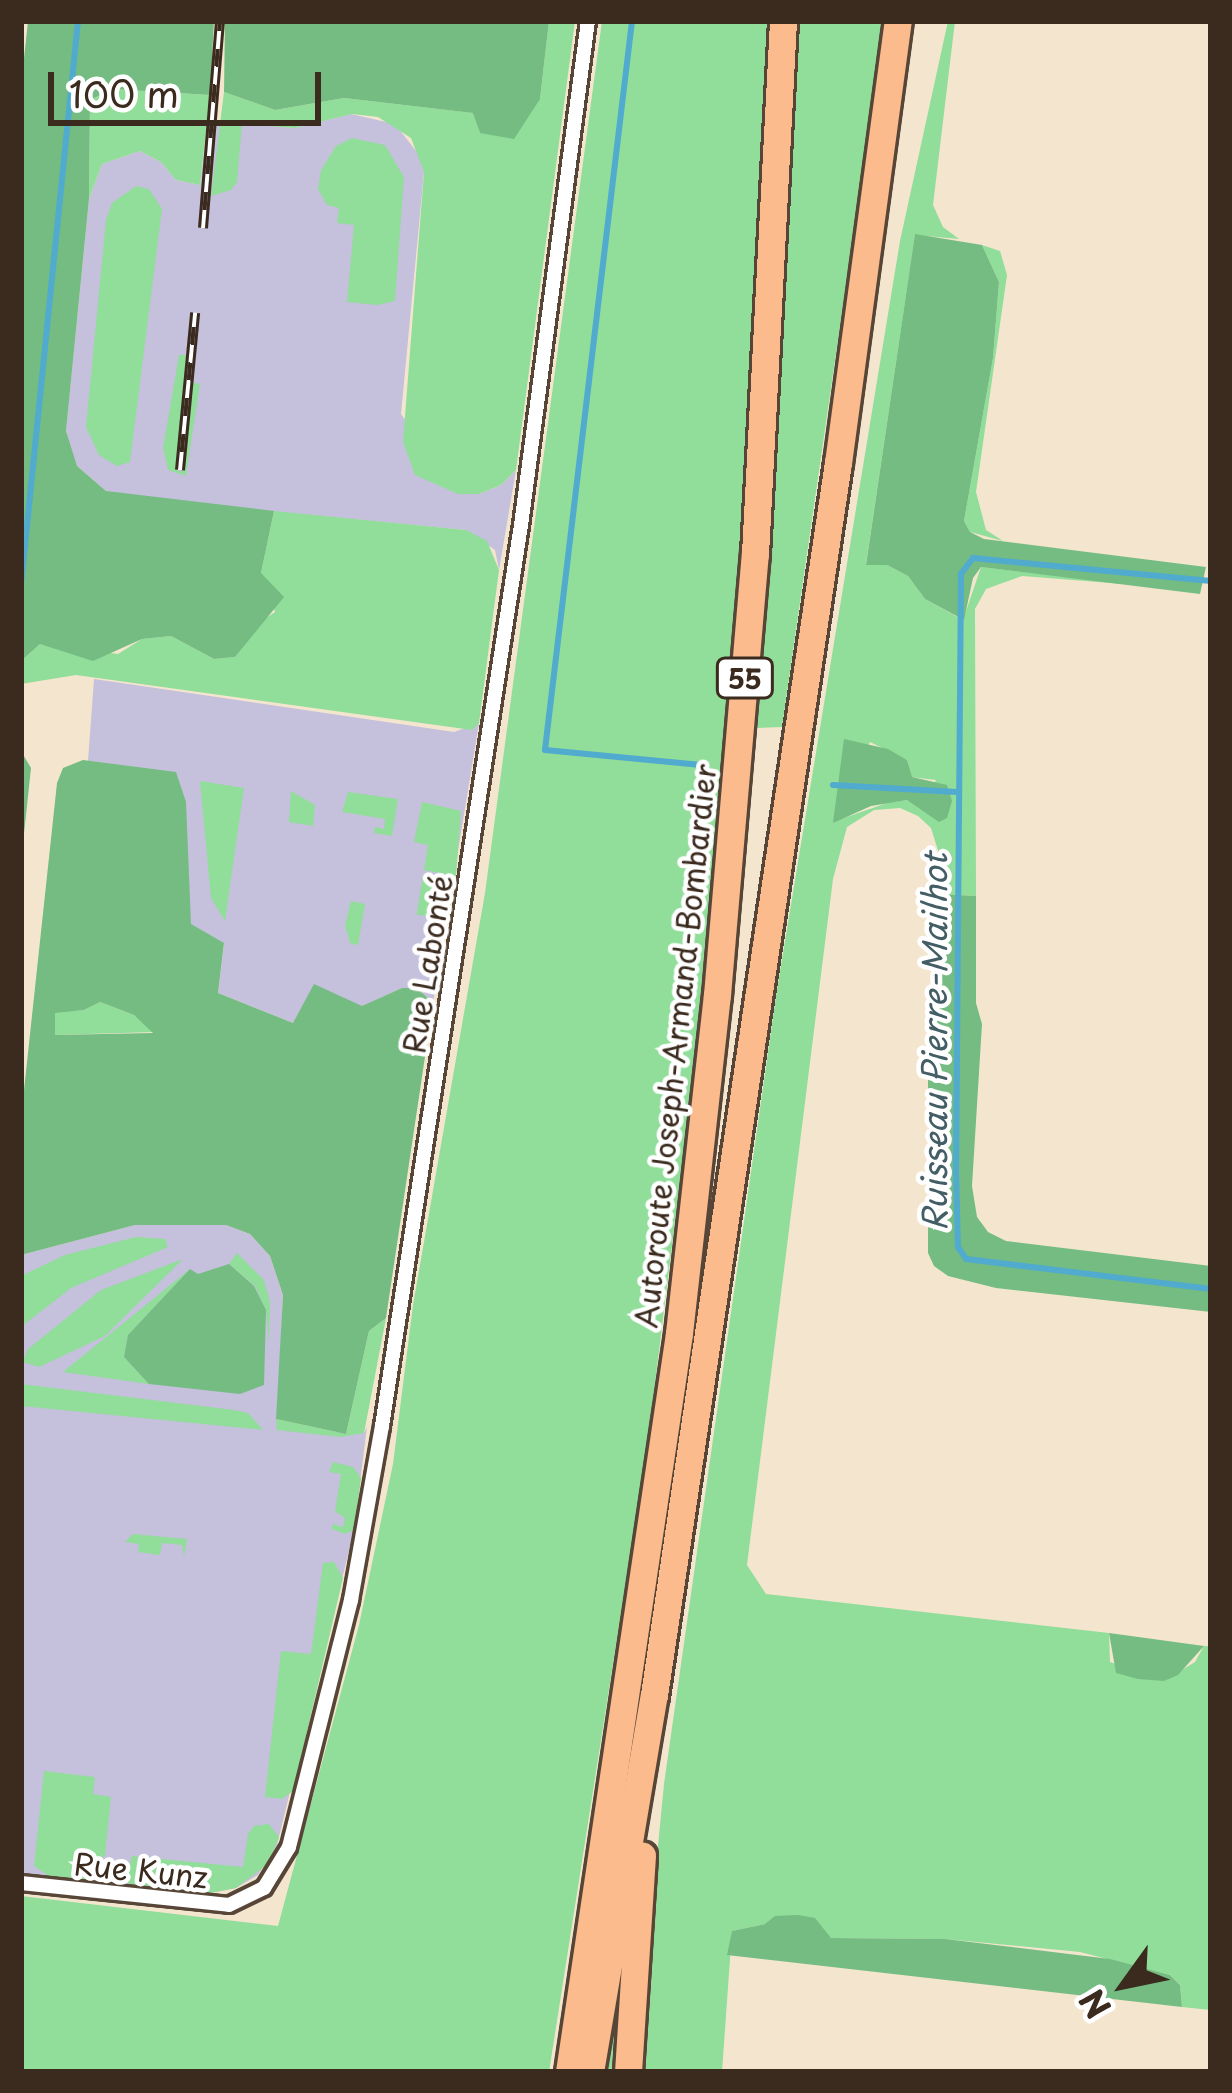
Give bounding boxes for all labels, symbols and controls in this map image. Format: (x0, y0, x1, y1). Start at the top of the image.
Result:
scale bar (54, 48, 327, 122)
text: 100 m (69, 66, 179, 120)
road number: 55 (715, 657, 775, 699)
street label: Autoroute Joseph-Armand-Bombardier (627, 761, 723, 1331)
water label: Ruisseau Pierre-Mailhot (914, 852, 954, 1232)
street label: Rue Labonté (395, 871, 459, 1057)
street label: Rue Kunz (72, 1845, 210, 1895)
north arrow (1064, 1925, 1184, 2045)
text: N (1066, 1980, 1122, 2029)

